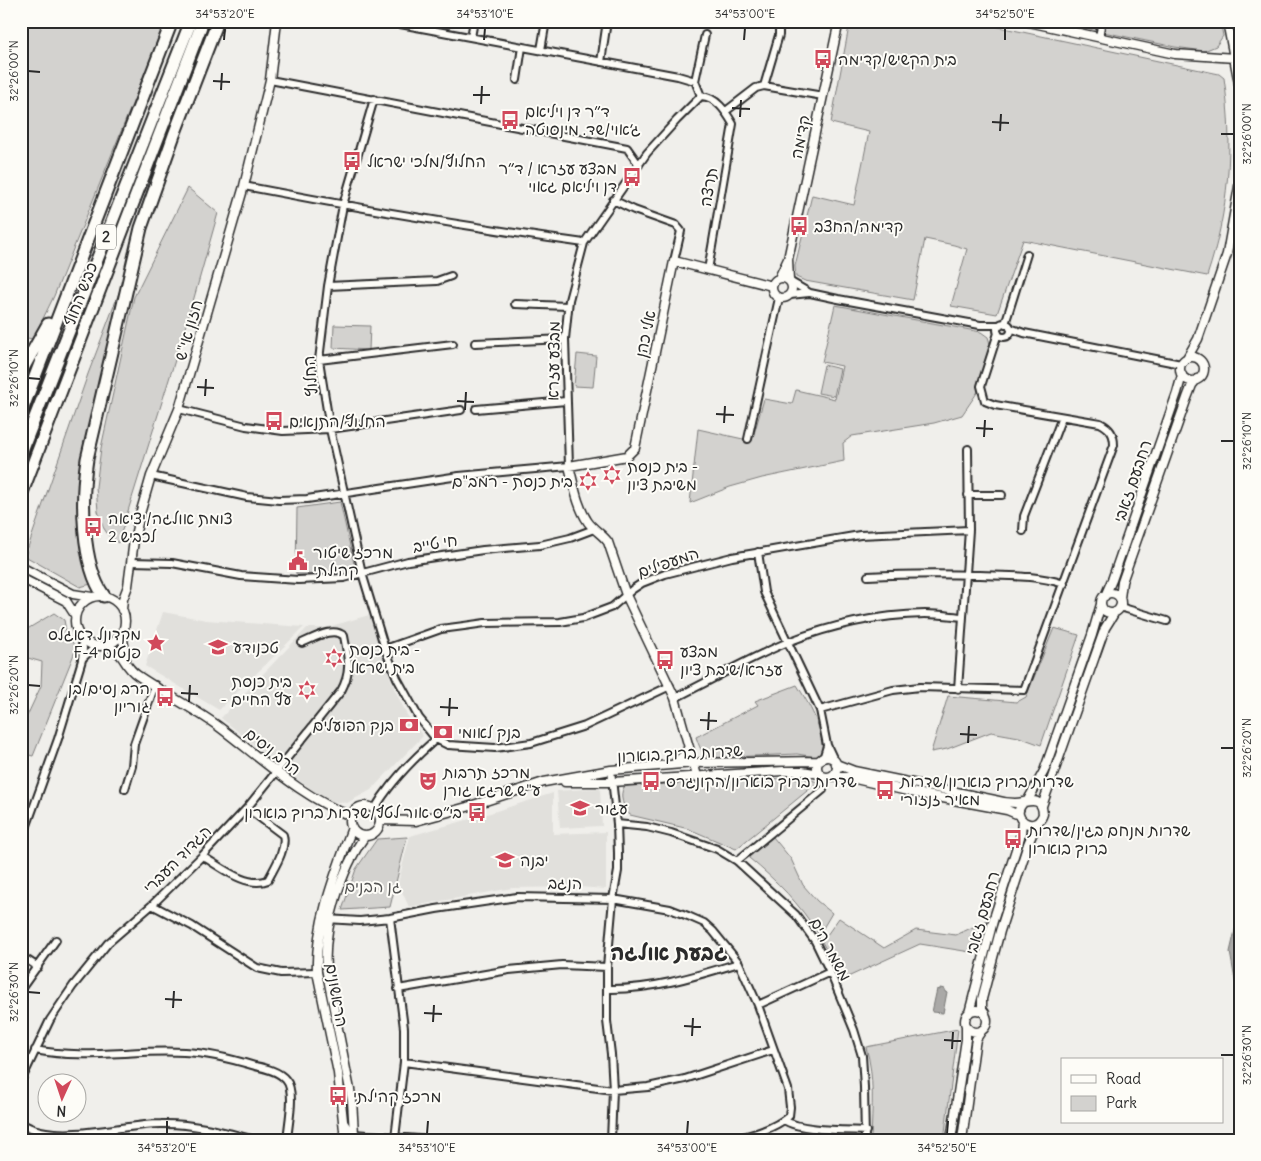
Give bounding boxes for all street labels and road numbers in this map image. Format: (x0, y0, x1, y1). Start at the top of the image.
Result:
street label: קדימה (786, 113, 815, 161)
street label: תרצה (695, 166, 721, 208)
road number: 2 (96, 224, 116, 250)
street label: כביש החוף (59, 259, 101, 329)
street label: חזון אי"ש (170, 297, 206, 363)
street label: אלי כהן (630, 308, 660, 359)
street label: מבצע עזרא (542, 321, 564, 401)
street label: החלוץ (298, 355, 322, 397)
street label: רחבעם זאבי (1109, 437, 1155, 525)
street label: חי טייב (411, 530, 459, 556)
street label: המעפילים (635, 542, 701, 582)
street label: הרב ניסים (241, 723, 305, 779)
street label: שדרות ברוך בוארון (617, 740, 744, 767)
street label: הגדוד העברי (139, 821, 215, 897)
street label: רחבעם זאבי (961, 869, 1003, 957)
street label: הנגב (548, 873, 582, 893)
street label: משמר הים (806, 914, 856, 984)
street label: הראשונים (322, 961, 352, 1029)

